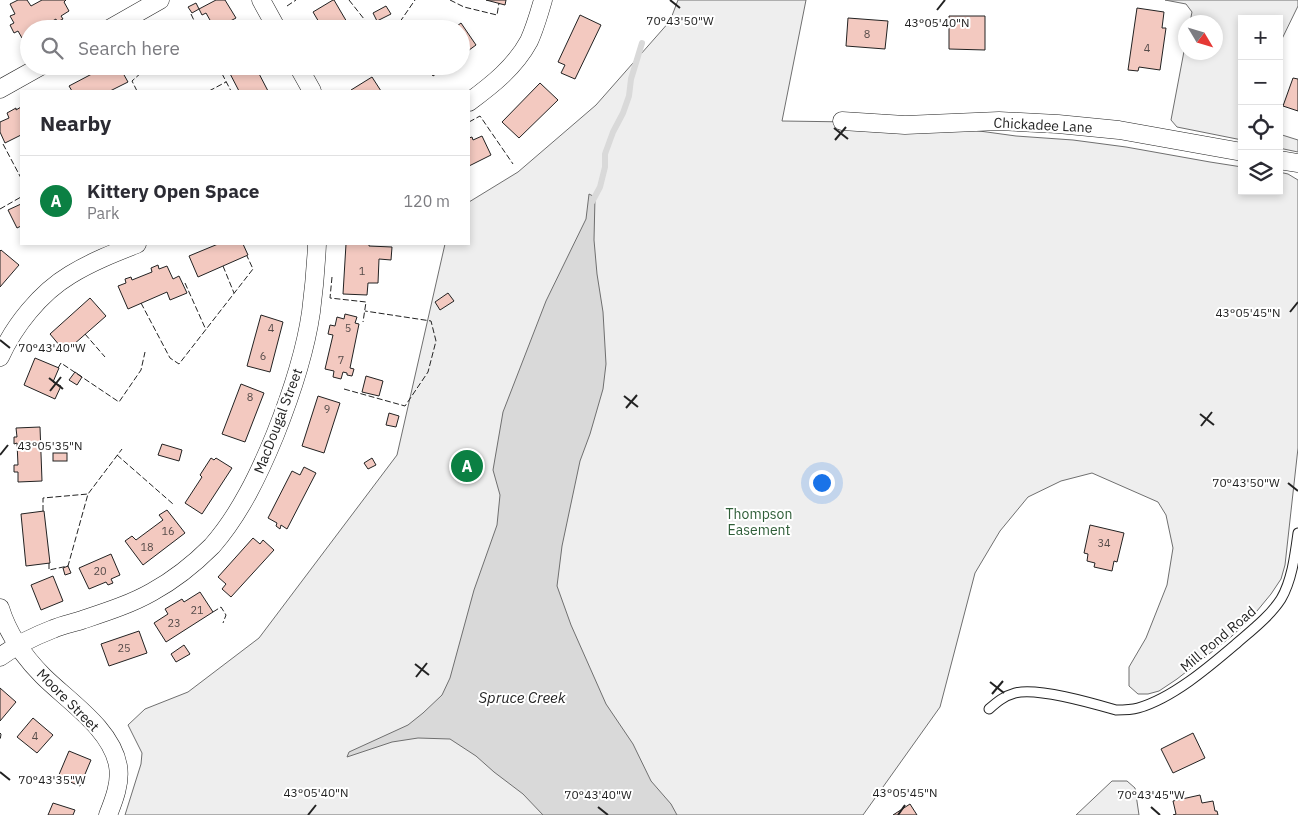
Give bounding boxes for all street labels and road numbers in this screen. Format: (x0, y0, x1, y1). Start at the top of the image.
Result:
street label: Chickadee Lane (993, 113, 1093, 137)
street label: MacDougal Street (250, 366, 306, 476)
street label: Mill Pond Road (1176, 602, 1260, 676)
street label: Moore Street (33, 665, 103, 735)

